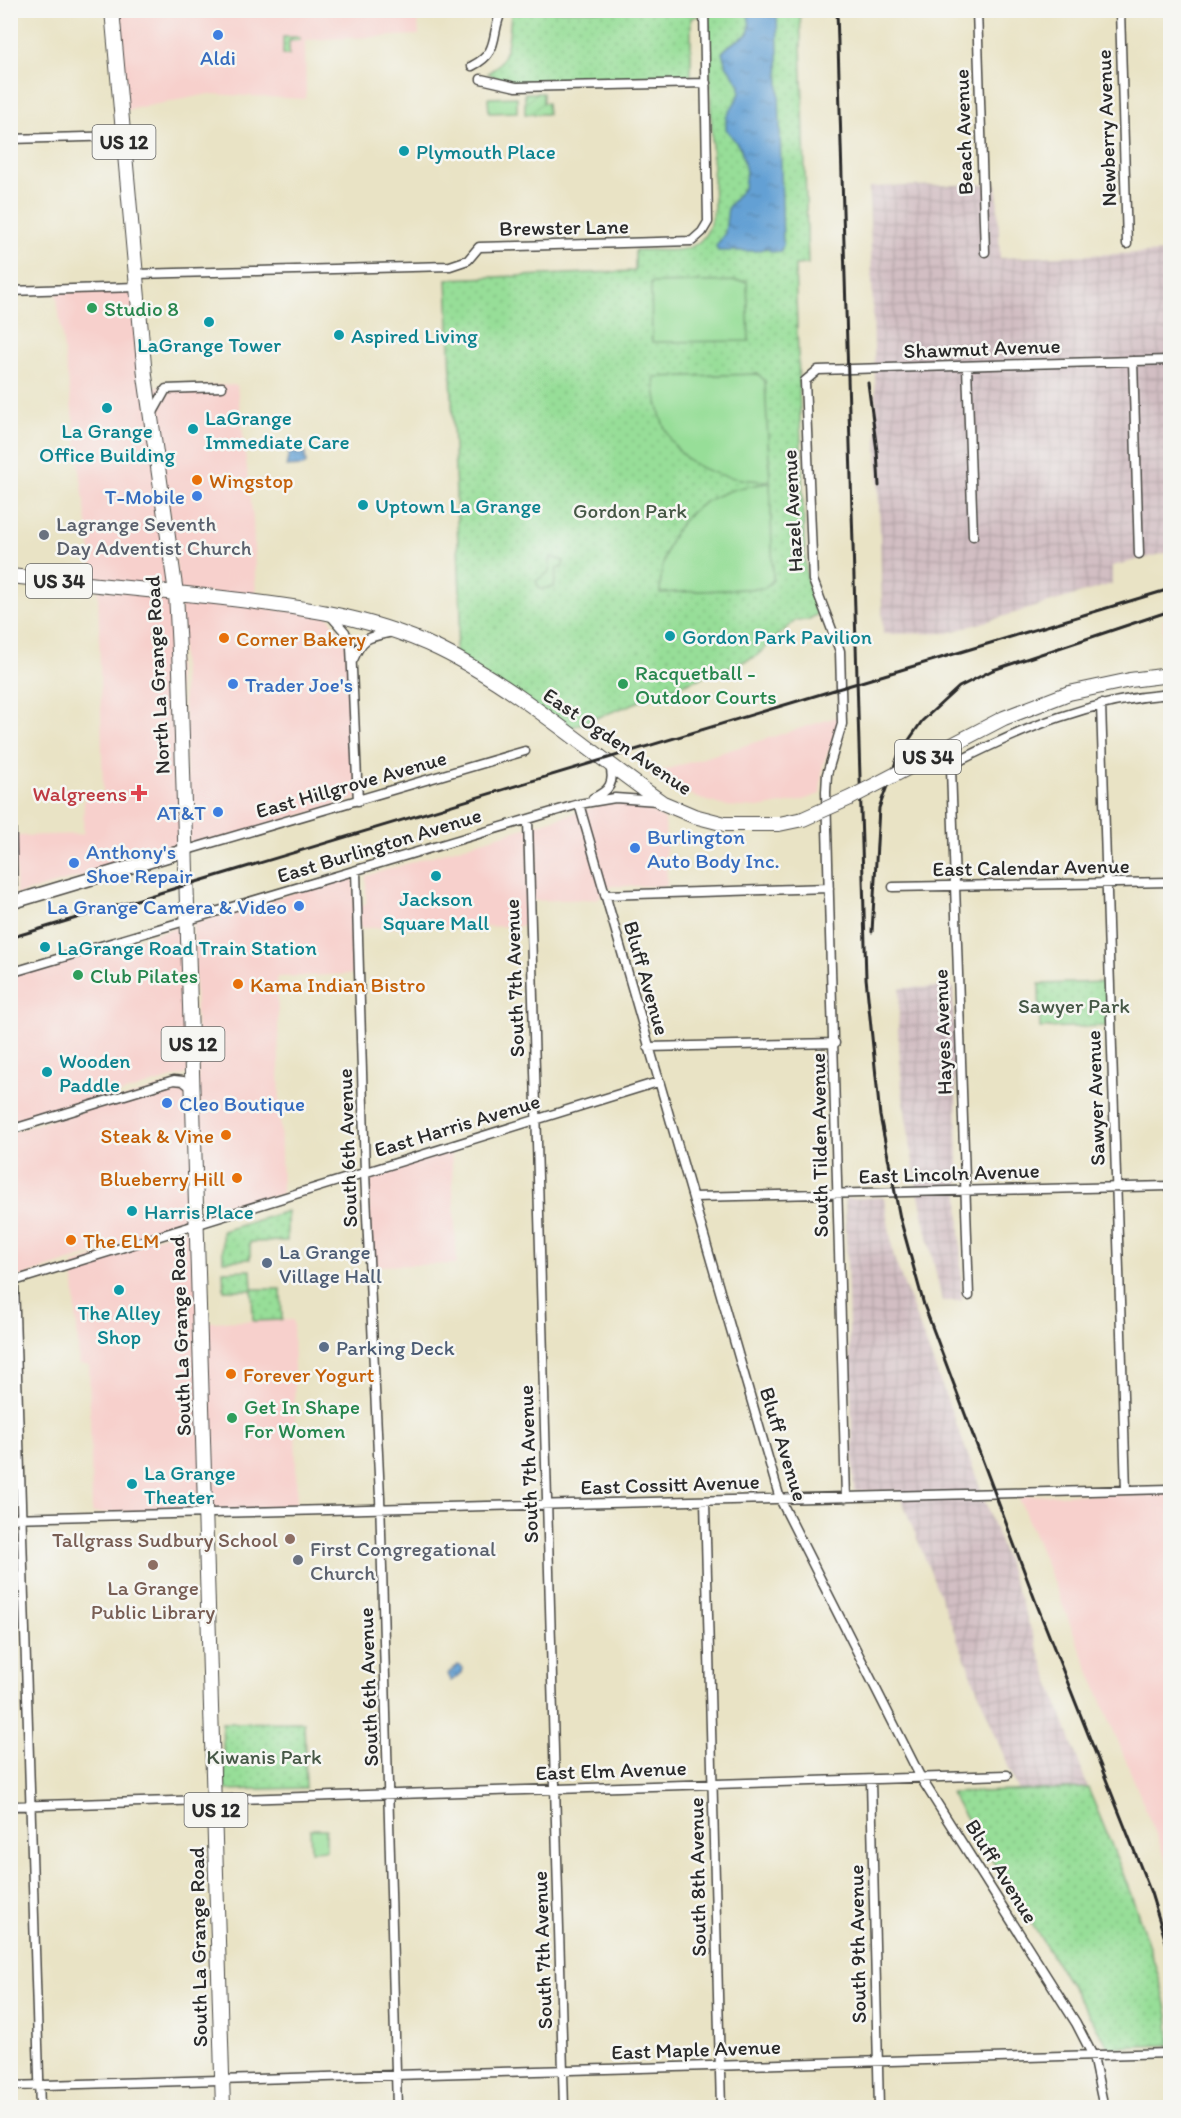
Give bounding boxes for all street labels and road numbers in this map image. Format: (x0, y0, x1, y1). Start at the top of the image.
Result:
street label: Newberry Avenue (1091, 49, 1121, 207)
street label: Beach Avenue (948, 69, 978, 195)
road number: US 12 (92, 125, 156, 159)
street label: Brewster Lane (499, 213, 629, 241)
street label: Shawmut Avenue (903, 333, 1061, 363)
street label: Hazel Avenue (776, 449, 808, 573)
road number: US 34 (26, 564, 92, 598)
street label: North La Grange Road (139, 575, 175, 775)
street label: East Ogden Avenue (539, 682, 697, 800)
road number: US 34 (895, 740, 961, 774)
street label: East Hillgrove Avenue (253, 745, 449, 823)
street label: East Burlington Avenue (274, 802, 484, 888)
street label: East Calendar Avenue (932, 853, 1130, 881)
street label: South 7th Avenue (499, 898, 529, 1058)
street label: Bluff Avenue (619, 918, 675, 1038)
street label: Hayes Avenue (927, 969, 957, 1095)
road number: US 12 (162, 1027, 224, 1061)
street label: Sawyer Avenue (1080, 1030, 1110, 1166)
street label: South Tilden Avenue (805, 1053, 833, 1237)
street label: South 6th Avenue (332, 1068, 362, 1228)
street label: East Harris Avenue (371, 1088, 543, 1162)
street label: East Lincoln Avenue (858, 1157, 1040, 1189)
street label: South La Grange Road (164, 1235, 196, 1437)
street label: South 7th Avenue (513, 1384, 543, 1544)
street label: Bluff Avenue (755, 1384, 813, 1504)
street label: East Cossitt Avenue (580, 1468, 760, 1500)
street label: South 6th Avenue (353, 1607, 383, 1767)
street label: East Elm Avenue (535, 1755, 687, 1785)
road number: US 12 (184, 1793, 248, 1827)
street label: South 8th Avenue (683, 1797, 711, 1957)
street label: Bluff Avenue (960, 1814, 1044, 1928)
street label: South La Grange Road (184, 1846, 212, 2047)
street label: South 9th Avenue (843, 1864, 871, 2024)
street label: South 7th Avenue (527, 1870, 557, 2030)
street label: East Maple Avenue (611, 2034, 781, 2064)

